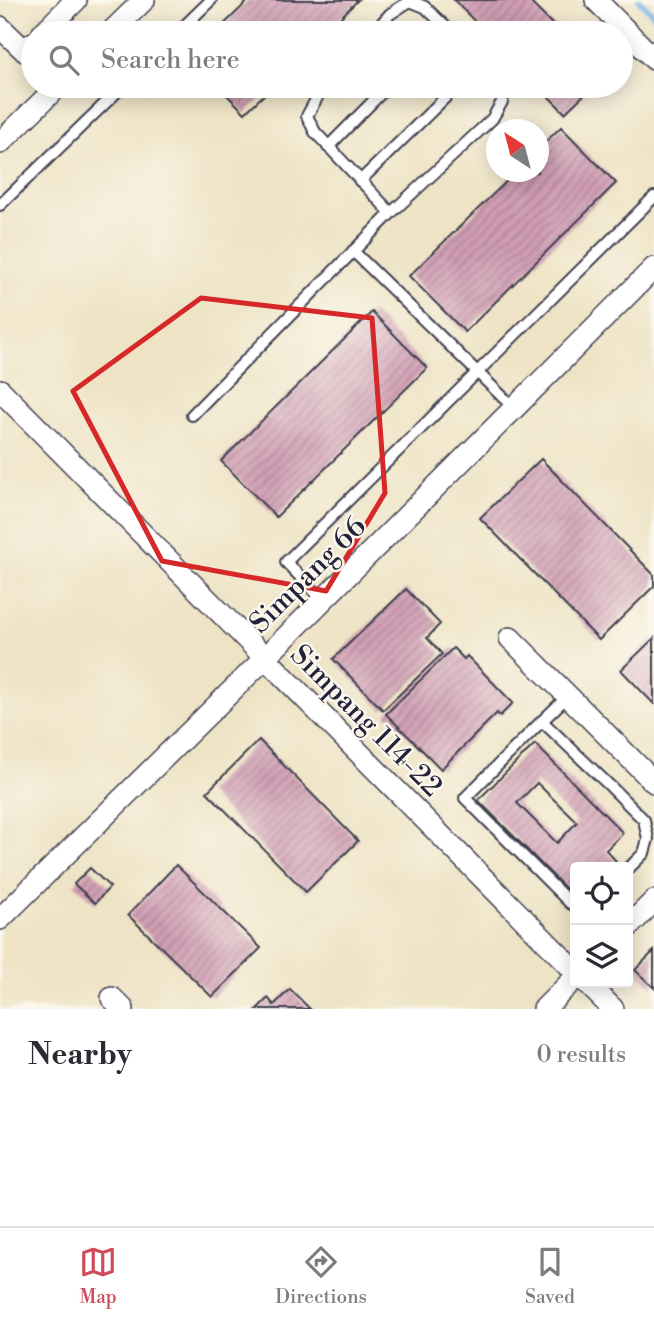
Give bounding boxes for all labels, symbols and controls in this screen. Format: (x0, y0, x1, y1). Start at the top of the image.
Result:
search box (21, 21, 633, 98)
icon: search (45, 41, 83, 79)
text: Search here (101, 44, 240, 76)
north arrow (486, 119, 549, 182)
street label: Simpang 66 (242, 509, 374, 641)
street label: Simpang 114-22 (283, 638, 449, 804)
map controls (570, 862, 633, 988)
button: locate (570, 862, 633, 925)
button: layers (570, 925, 633, 988)
text: Nearby (28, 1036, 132, 1074)
text: 0 results (536, 1041, 626, 1069)
tab: Map (79, 1243, 117, 1309)
tab: Directions (275, 1243, 367, 1309)
tab: Saved (525, 1243, 575, 1309)

